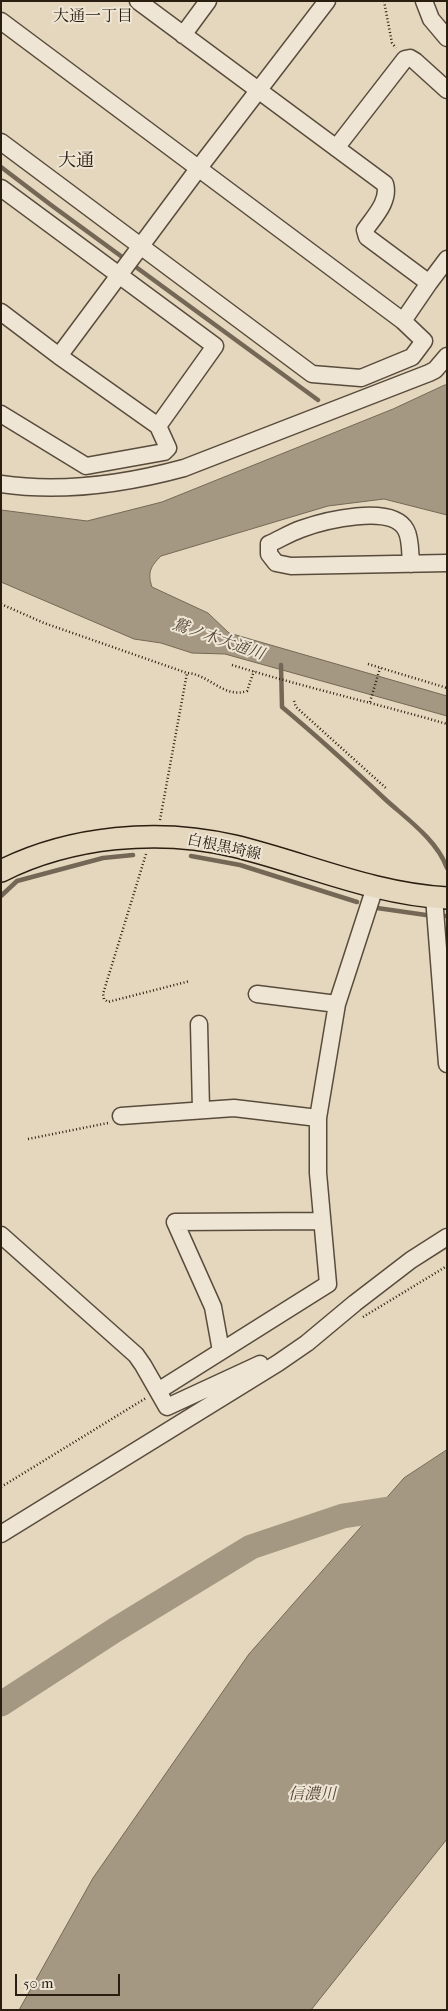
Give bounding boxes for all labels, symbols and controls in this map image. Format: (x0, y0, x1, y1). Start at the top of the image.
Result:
district label: 大通一丁目 (53, 7, 133, 27)
district label: 大通 (58, 151, 94, 173)
water label: 鷲ノ木大通川 (169, 615, 267, 665)
street label: 白根黒埼線 (185, 831, 263, 865)
water label: 信濃川 (288, 1785, 336, 1805)
scale bar (18, 1964, 122, 1996)
text: 50 m (23, 1974, 53, 1992)

